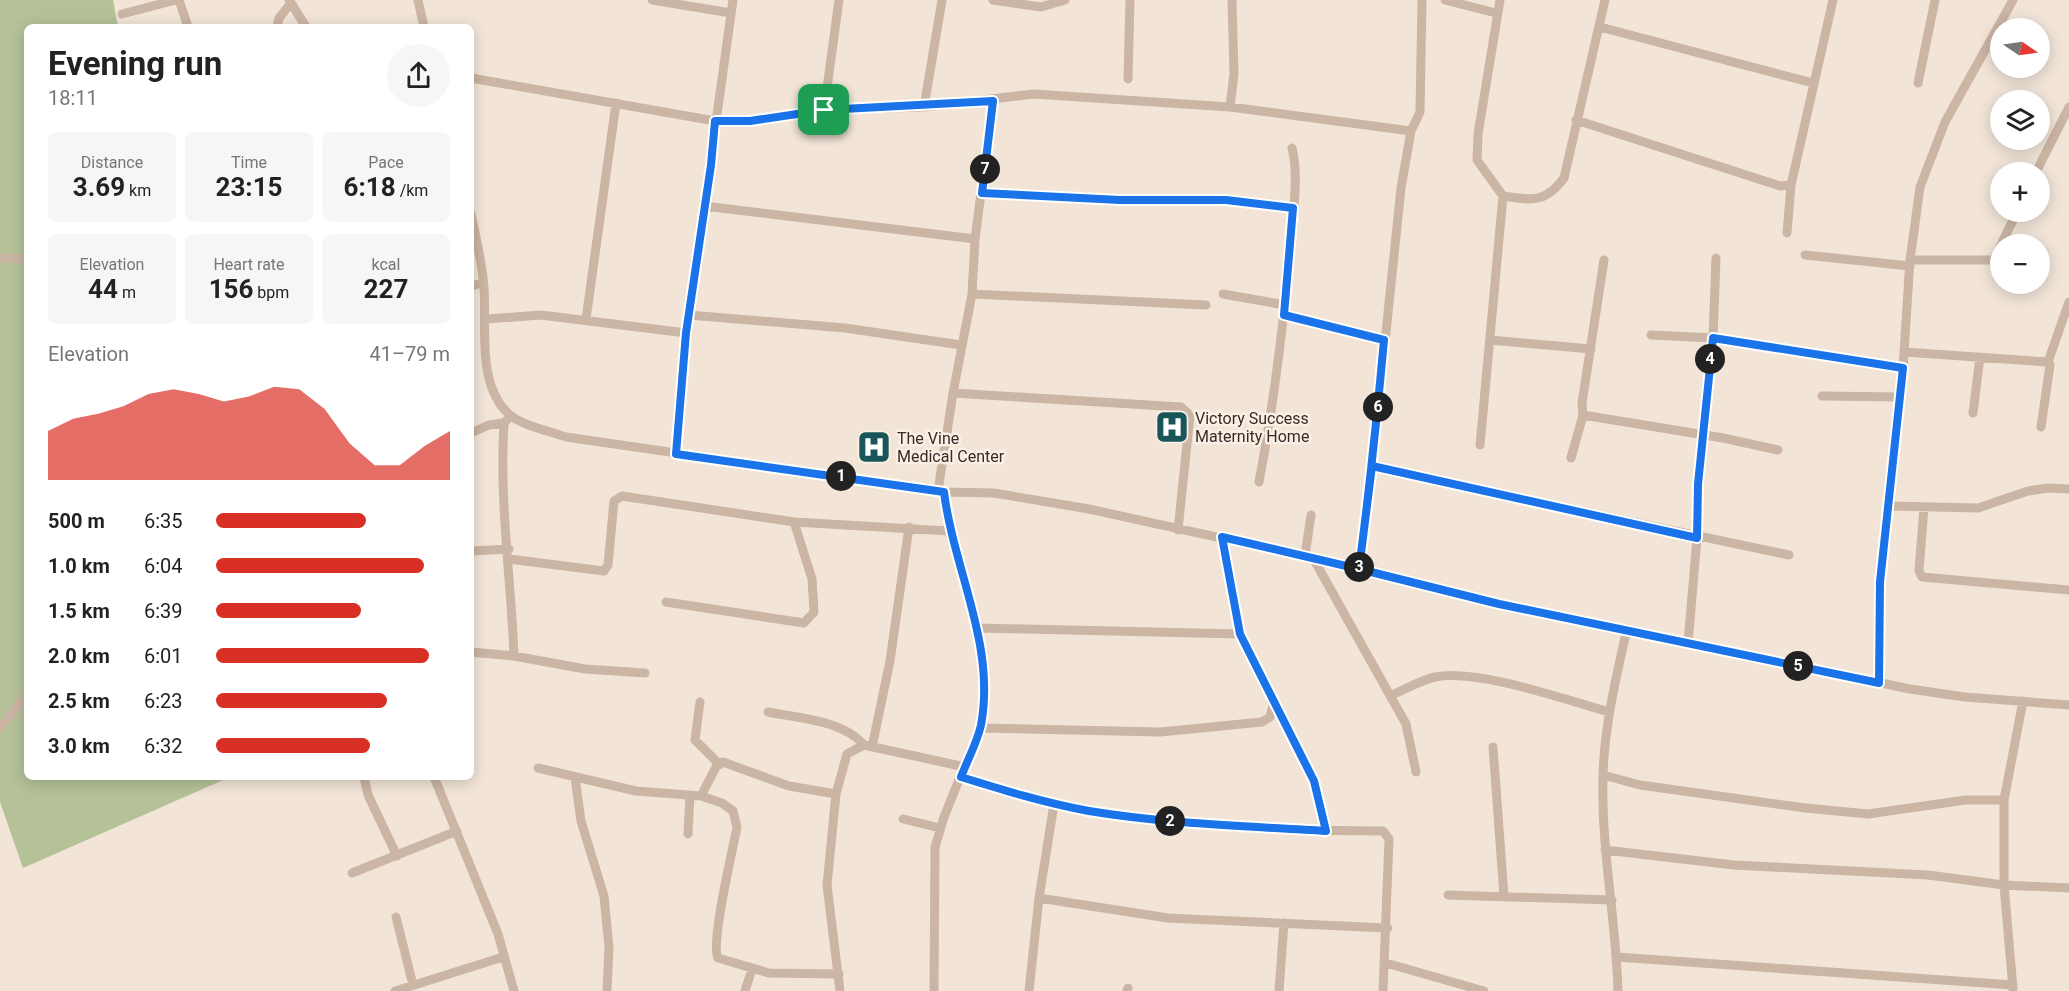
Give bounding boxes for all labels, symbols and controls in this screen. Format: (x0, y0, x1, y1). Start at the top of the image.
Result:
north arrow (1990, 18, 2050, 78)
map controls (1990, 18, 2050, 294)
text: Evening run (48, 44, 222, 83)
button: share (387, 44, 450, 107)
pin (798, 84, 849, 135)
text: 18:11 (48, 86, 98, 110)
button: layers (1990, 90, 2050, 150)
icon: arrive (807, 93, 840, 126)
text: Distance (81, 153, 143, 172)
text: Time (231, 153, 267, 172)
text: Pace (368, 153, 404, 172)
pin: 7 (970, 154, 1000, 184)
text: 7 (980, 159, 990, 178)
button: + (1990, 162, 2050, 222)
text: 3.69 (73, 172, 125, 202)
text: 23:15 (216, 172, 283, 202)
text: 6:18 (344, 172, 396, 202)
text: km (125, 181, 151, 200)
text: /km (396, 181, 428, 200)
button: − (1990, 234, 2050, 294)
text: Elevation (80, 255, 144, 274)
text: Heart rate (213, 255, 285, 274)
text: kcal (372, 255, 400, 274)
text: 44 (88, 274, 118, 304)
text: 156 (209, 274, 253, 304)
text: 227 (364, 274, 408, 304)
text: m (118, 283, 136, 302)
text: bpm (253, 283, 289, 302)
text: Elevation (48, 342, 129, 366)
text: 41–79 m (369, 342, 450, 366)
pin: 4 (1695, 344, 1725, 374)
text: 4 (1705, 349, 1715, 368)
pin: 6 (1363, 392, 1393, 422)
text: 6 (1373, 397, 1383, 416)
hospital icon: Victory Success Maternity Home (1154, 409, 1190, 445)
place label: Victory Success Maternity Home (1195, 409, 1309, 446)
hospital icon: The Vine Medical Center (856, 429, 892, 465)
place label: The Vine Medical Center (897, 429, 1005, 466)
pin: 1 (826, 461, 856, 491)
text: 1 (836, 466, 846, 485)
text: 500 m (48, 509, 105, 533)
text: 6:35 (144, 509, 183, 533)
pin: 3 (1344, 552, 1374, 582)
text: 1.0 km (48, 554, 110, 578)
text: 6:04 (144, 554, 183, 578)
text: 3 (1354, 557, 1364, 576)
text: 1.5 km (48, 599, 110, 623)
text: 6:39 (144, 599, 183, 623)
text: 2.0 km (48, 644, 110, 668)
text: 6:01 (144, 644, 183, 668)
pin: 5 (1783, 651, 1813, 681)
text: 5 (1793, 656, 1803, 675)
text: 2.5 km (48, 689, 110, 713)
text: 6:23 (144, 689, 183, 713)
text: 3.0 km (48, 734, 110, 758)
text: 6:32 (144, 734, 183, 758)
pin: 2 (1155, 806, 1185, 836)
text: 2 (1165, 811, 1175, 830)

